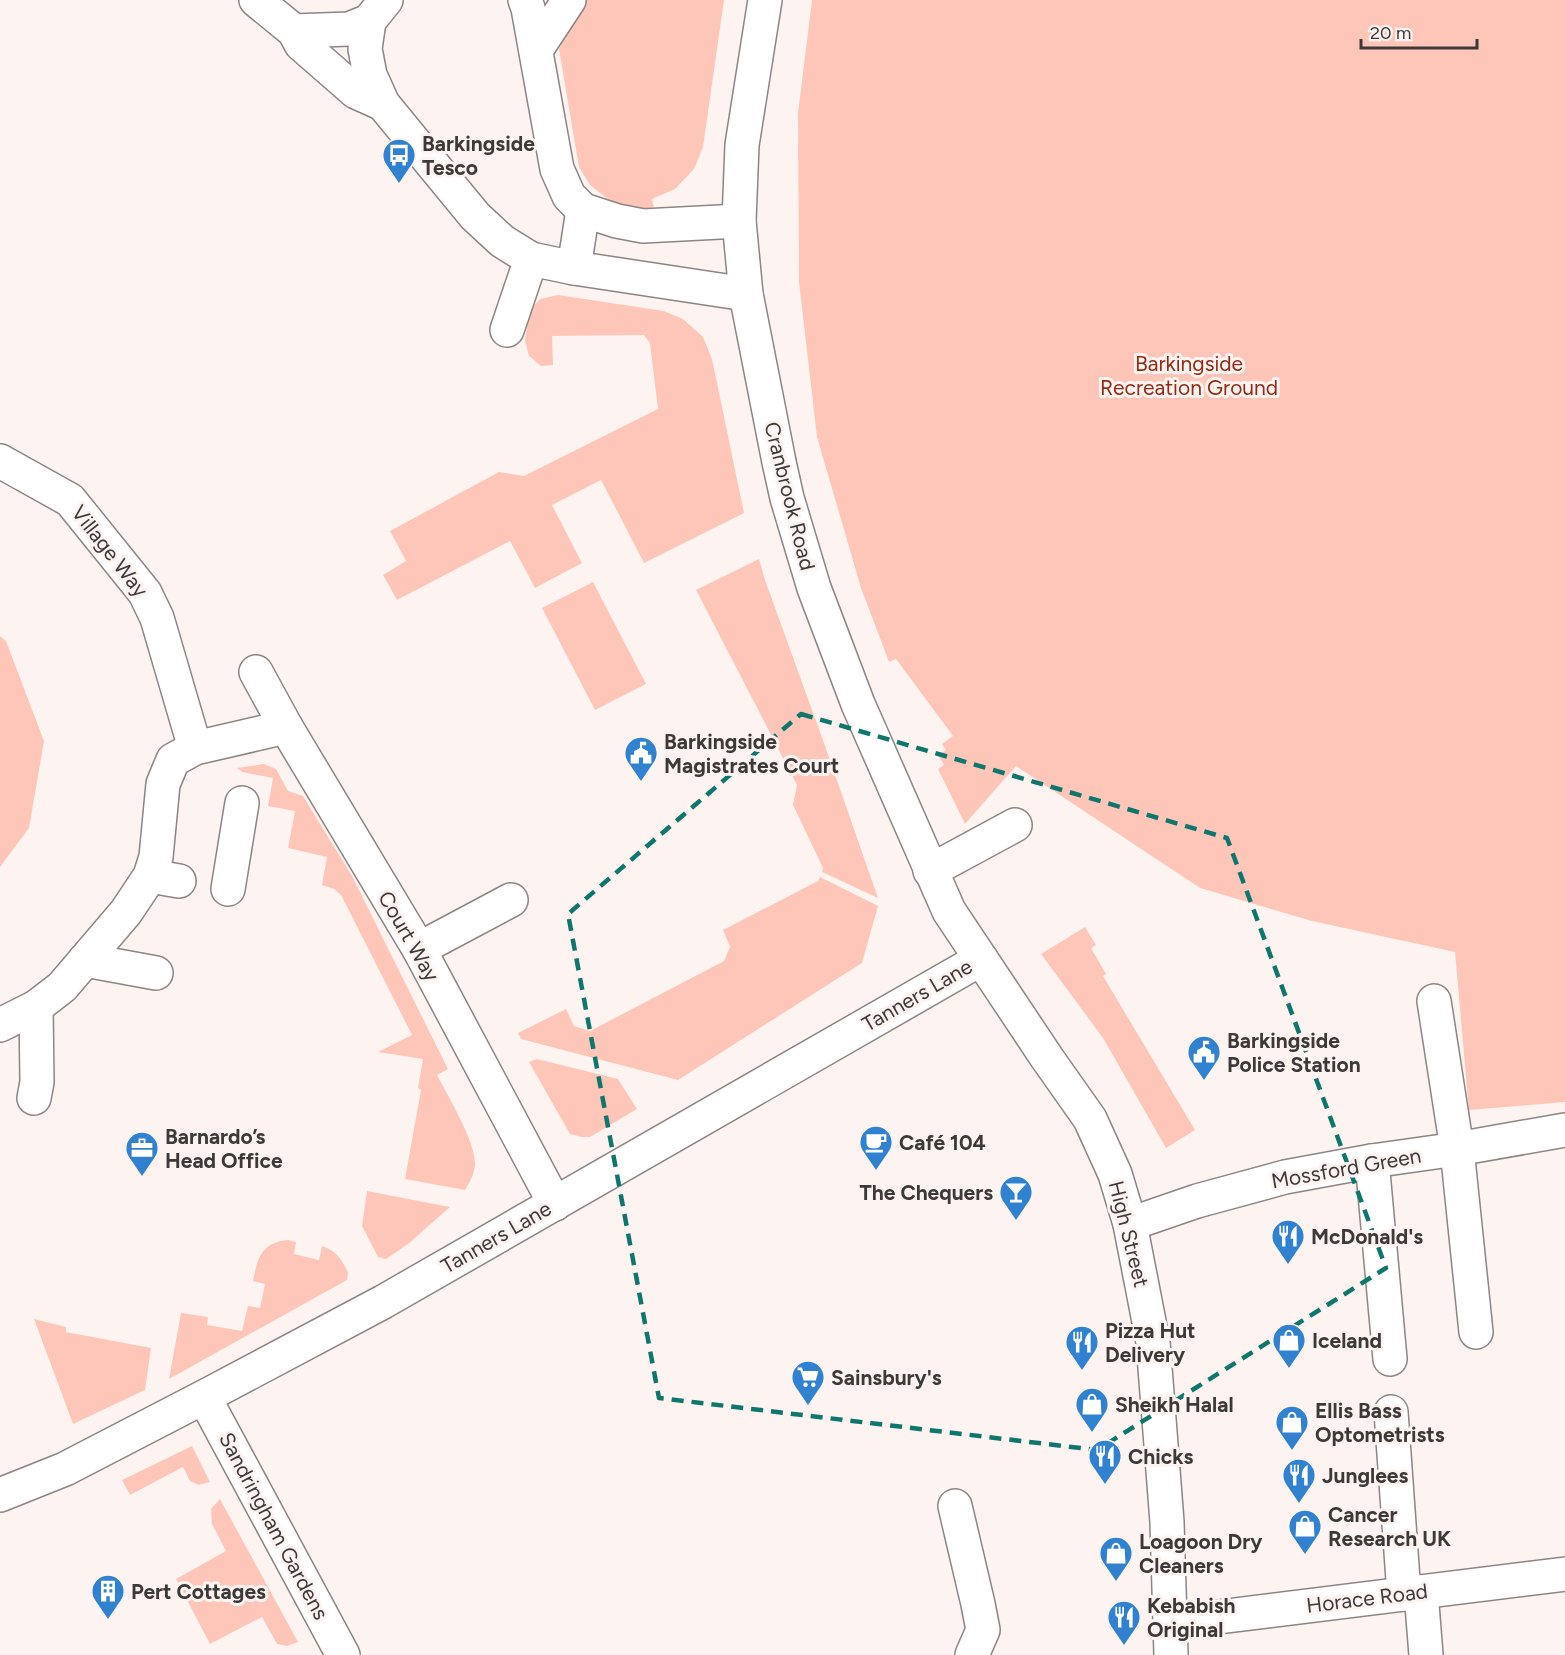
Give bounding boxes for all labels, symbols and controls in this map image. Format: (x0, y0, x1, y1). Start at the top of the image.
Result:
scale bar (1361, 12, 1476, 50)
text: 20 m (1370, 22, 1411, 44)
place label: Barkingside Tesco (422, 131, 535, 180)
bus stop icon: Barkingside Tesco (381, 137, 417, 184)
park label: Barkingside Recreation Ground (1100, 351, 1278, 400)
street label: Cranbrook Road (759, 419, 821, 573)
street label: Village Way (67, 500, 153, 602)
place label: Barkingside Magistrates Court (664, 729, 839, 778)
public building icon: Barkingside Magistrates Court (623, 735, 659, 782)
street label: Court Way (373, 886, 445, 986)
street label: Tanners Lane (858, 953, 976, 1037)
place label: Barkingside Police Station (1227, 1028, 1361, 1077)
public building icon: Barkingside Police Station (1186, 1034, 1222, 1081)
place label: Barnardo’s Head Office (165, 1124, 283, 1173)
cafe icon: Café 104 (858, 1124, 894, 1171)
office icon: Barnardo’s Head Office (124, 1130, 160, 1177)
place label: Café 104 (899, 1130, 986, 1155)
street label: Mossford Green (1269, 1143, 1423, 1193)
bar icon: The Chequers (998, 1174, 1034, 1221)
street label: High Street (1104, 1178, 1154, 1290)
place label: The Chequers (860, 1180, 993, 1205)
street label: Tanners Lane (437, 1195, 555, 1279)
restaurant icon: McDonald's (1270, 1218, 1306, 1265)
place label: McDonald's (1311, 1224, 1423, 1249)
place label: Pizza Hut Delivery (1105, 1318, 1196, 1367)
shop icon: Iceland (1271, 1322, 1307, 1369)
restaurant icon: Pizza Hut Delivery (1064, 1324, 1100, 1371)
place label: Iceland (1312, 1328, 1382, 1353)
supermarket icon: Sainsbury's (790, 1359, 826, 1406)
place label: Sainsbury's (831, 1365, 942, 1390)
shop icon: Sheikh Halal (1074, 1386, 1110, 1433)
place label: Sheikh Halal (1115, 1392, 1234, 1417)
place label: Ellis Bass Optometrists (1315, 1398, 1445, 1447)
shop icon: Ellis Bass Optometrists (1274, 1404, 1310, 1451)
street label: Sandringham Gardens (214, 1428, 334, 1624)
restaurant icon: Chicks (1087, 1438, 1123, 1485)
place label: Chicks (1128, 1444, 1193, 1469)
restaurant icon: Junglees (1281, 1457, 1317, 1504)
place label: Junglees (1322, 1463, 1409, 1488)
place label: Cancer Research UK (1328, 1502, 1451, 1551)
shop icon: Cancer Research UK (1287, 1508, 1323, 1555)
place label: Loagoon Dry Cleaners (1139, 1529, 1263, 1578)
shop icon: Loagoon Dry Cleaners (1098, 1535, 1134, 1582)
building icon: Pert Cottages (90, 1573, 126, 1620)
street label: Horace Road (1305, 1578, 1429, 1618)
place label: Pert Cottages (131, 1579, 266, 1604)
place label: Kebabish Original (1147, 1593, 1235, 1642)
restaurant icon: Kebabish Original (1106, 1599, 1142, 1646)

